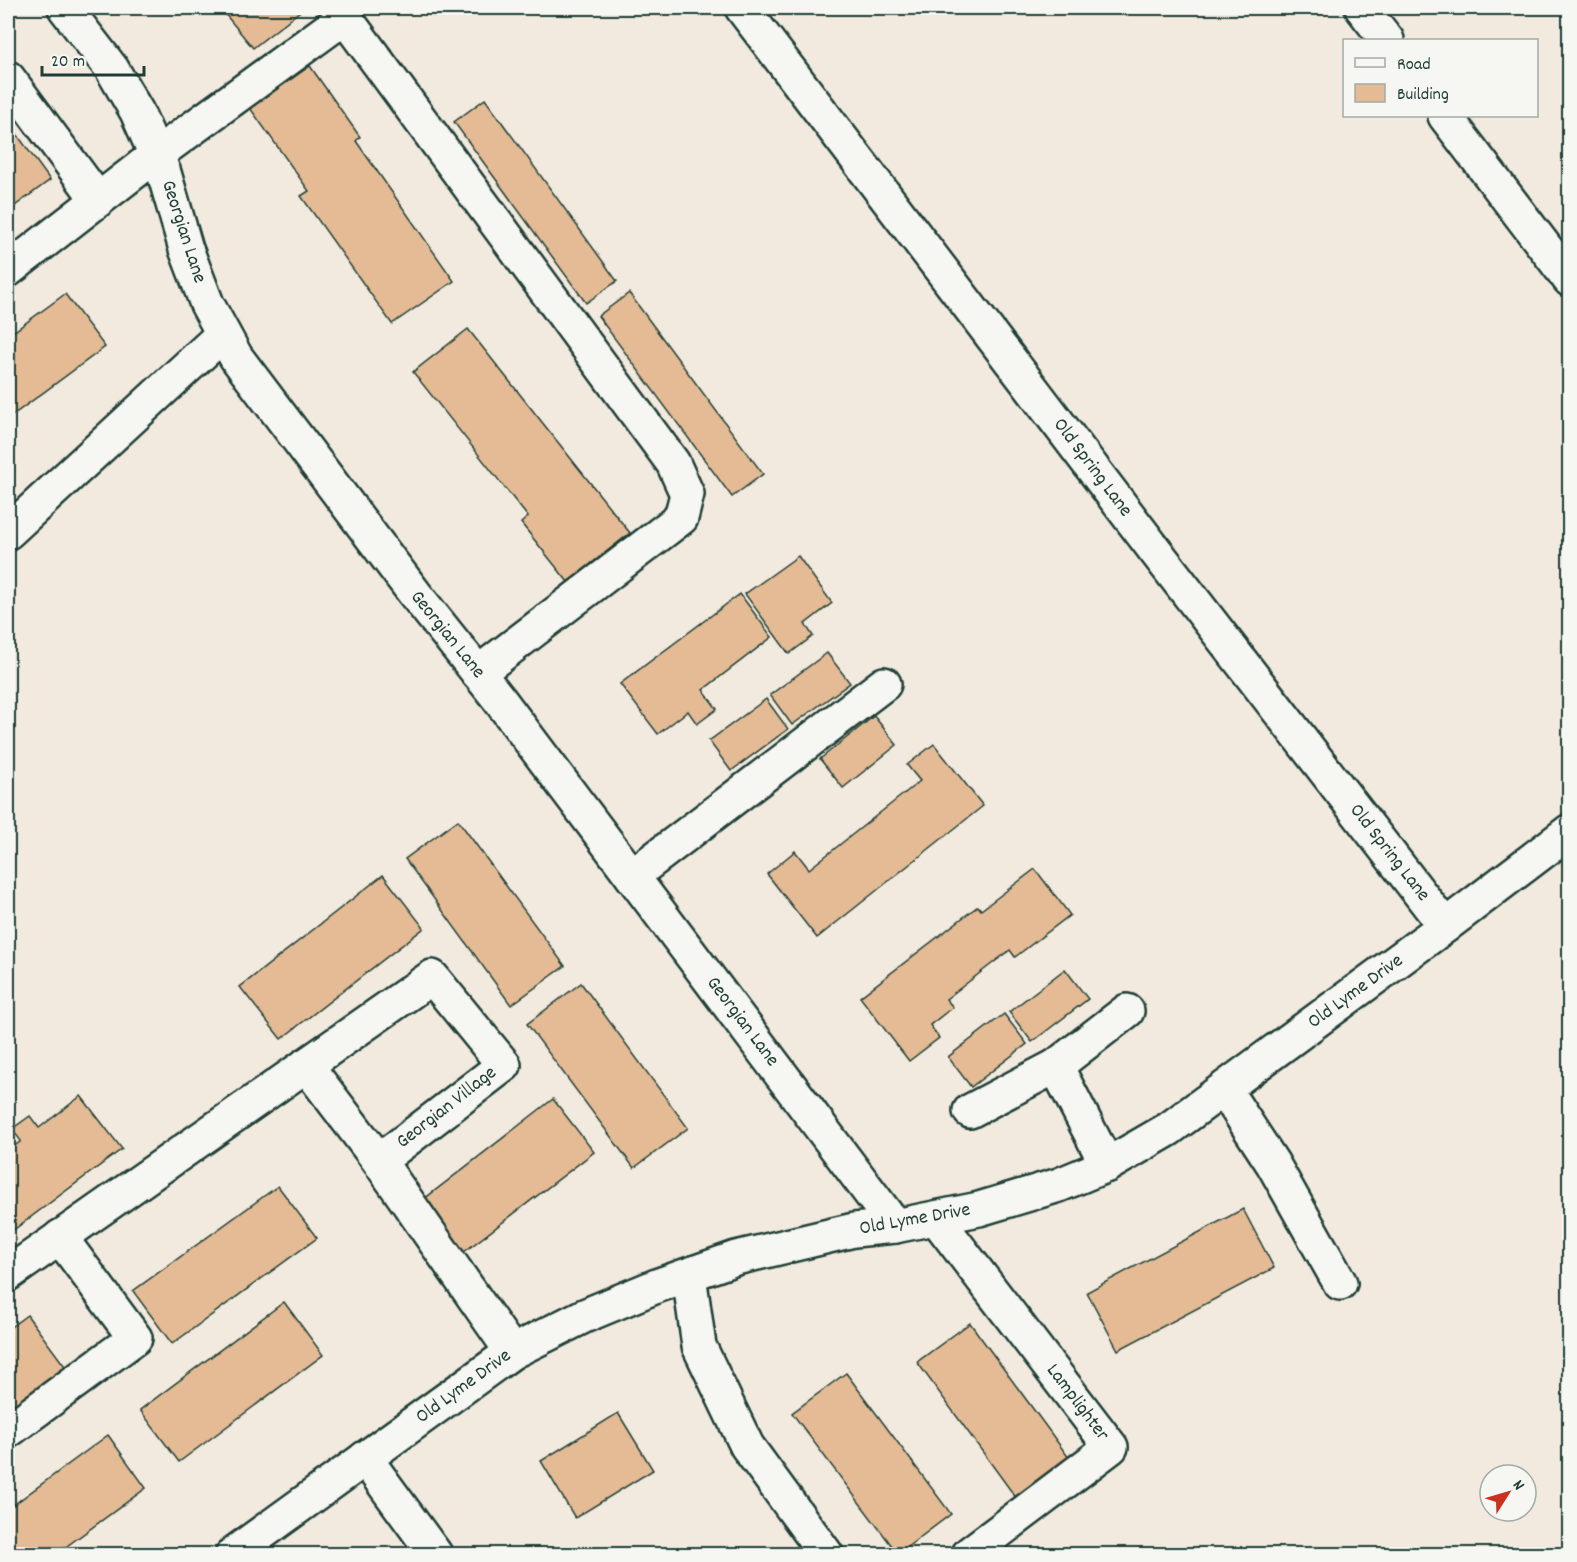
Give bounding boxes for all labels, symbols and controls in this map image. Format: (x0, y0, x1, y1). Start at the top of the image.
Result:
scale bar (42, 39, 144, 77)
legend (1343, 39, 1538, 117)
text: 20 m (51, 50, 85, 75)
text: Road (1397, 53, 1431, 78)
text: Building (1397, 83, 1449, 108)
street label: Georgian Lane (153, 177, 213, 287)
street label: Old Spring Lane (1045, 413, 1139, 524)
street label: Georgian Lane (403, 585, 491, 685)
street label: Old Spring Lane (1342, 798, 1436, 908)
street label: Old Lyme Drive (1302, 948, 1410, 1036)
street label: Georgian Lane (699, 971, 785, 1073)
street label: Georgian Village (391, 1060, 503, 1156)
street label: Old Lyme Drive (857, 1196, 973, 1244)
street label: Old Lyme Drive (410, 1343, 518, 1431)
street label: Lamplighter (1039, 1358, 1116, 1448)
north arrow (1478, 1463, 1538, 1523)
text: N (1506, 1475, 1530, 1496)

